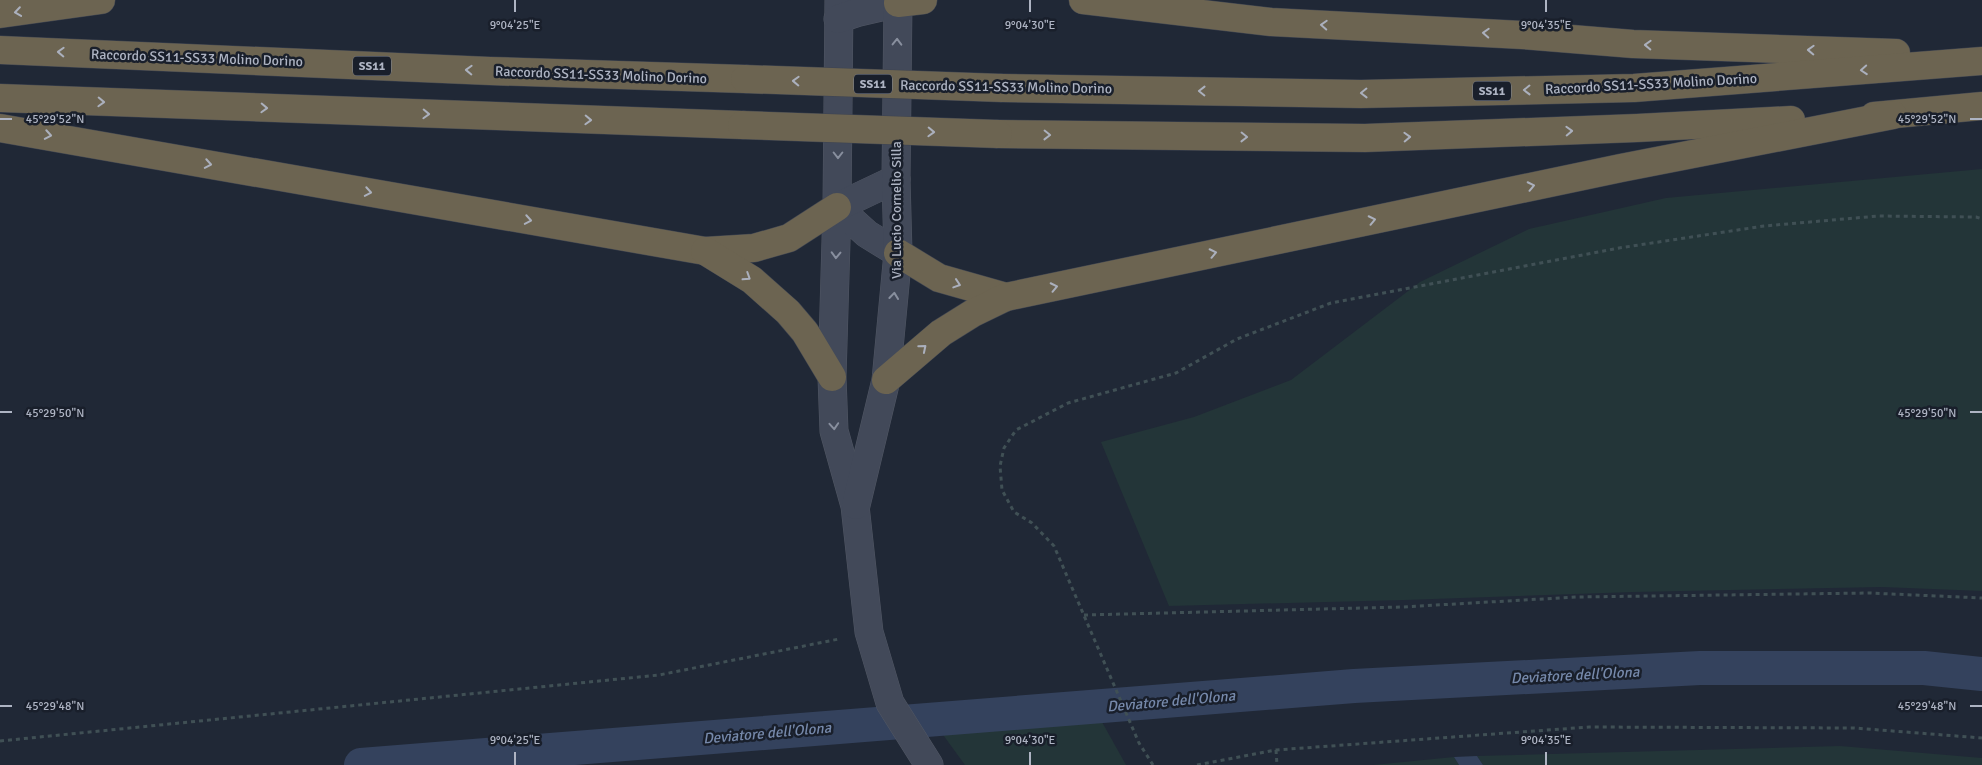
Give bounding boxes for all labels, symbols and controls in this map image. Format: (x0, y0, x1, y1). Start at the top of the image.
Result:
one-way arrow (14, 6, 22, 17)
text: 9°04'25"E (490, 18, 541, 33)
text: 9°04'30"E (1005, 18, 1056, 33)
text: 9°04'35"E (1521, 18, 1572, 33)
one-way arrow (1320, 19, 1328, 30)
one-way arrow (1482, 27, 1490, 38)
one-way arrow (892, 38, 902, 46)
one-way arrow (1644, 39, 1652, 50)
one-way arrow (1807, 45, 1814, 55)
street label: Raccordo SS11-SS33 Molino Dorino (91, 46, 303, 70)
one-way arrow (57, 47, 65, 58)
road number: SS11 (353, 56, 391, 76)
street label: Raccordo SS11-SS33 Molino Dorino (495, 63, 707, 87)
one-way arrow (464, 65, 472, 75)
one-way arrow (1859, 65, 1867, 76)
street label: Raccordo SS11-SS33 Molino Dorino (1545, 70, 1757, 98)
road number: SS11 (854, 74, 892, 94)
one-way arrow (792, 76, 800, 86)
street label: Raccordo SS11-SS33 Molino Dorino (900, 77, 1112, 97)
road number: SS11 (1473, 82, 1511, 100)
one-way arrow (1523, 85, 1530, 95)
one-way arrow (1198, 86, 1206, 96)
one-way arrow (1360, 88, 1368, 99)
one-way arrow (98, 97, 105, 107)
one-way arrow (260, 103, 268, 113)
one-way arrow (422, 108, 430, 119)
text: 45°29'52"N (26, 112, 84, 127)
text: 45°29'52"N (1898, 112, 1956, 127)
one-way arrow (585, 114, 593, 125)
one-way arrow (1566, 126, 1574, 136)
one-way arrow (927, 127, 935, 137)
one-way arrow (44, 130, 53, 140)
one-way arrow (1044, 130, 1051, 140)
one-way arrow (1403, 131, 1411, 142)
one-way arrow (1241, 132, 1249, 142)
street label: Via Lucio Cornelio Silla (888, 141, 905, 279)
one-way arrow (833, 152, 843, 160)
one-way arrow (204, 158, 213, 168)
one-way arrow (1526, 182, 1535, 192)
one-way arrow (364, 186, 373, 196)
one-way arrow (524, 215, 533, 225)
one-way arrow (1367, 215, 1376, 226)
one-way arrow (1208, 249, 1217, 259)
one-way arrow (831, 252, 841, 260)
one-way arrow (741, 271, 750, 280)
one-way arrow (952, 278, 960, 288)
one-way arrow (1049, 282, 1058, 293)
one-way arrow (888, 292, 899, 300)
one-way arrow (918, 345, 927, 354)
text: 45°29'50"N (26, 406, 84, 421)
text: 45°29'50"N (1898, 406, 1956, 421)
one-way arrow (829, 422, 840, 430)
water label: Deviatore dell'Olona (1510, 663, 1640, 687)
water label: Deviatore dell'Olona (1106, 686, 1236, 716)
text: 45°29'48"N (26, 699, 84, 714)
text: 45°29'48"N (1898, 699, 1956, 714)
water label: Deviatore dell'Olona (702, 718, 832, 748)
text: 9°04'25"E (490, 733, 541, 748)
text: 9°04'30"E (1005, 733, 1056, 748)
text: 9°04'35"E (1521, 733, 1572, 748)

